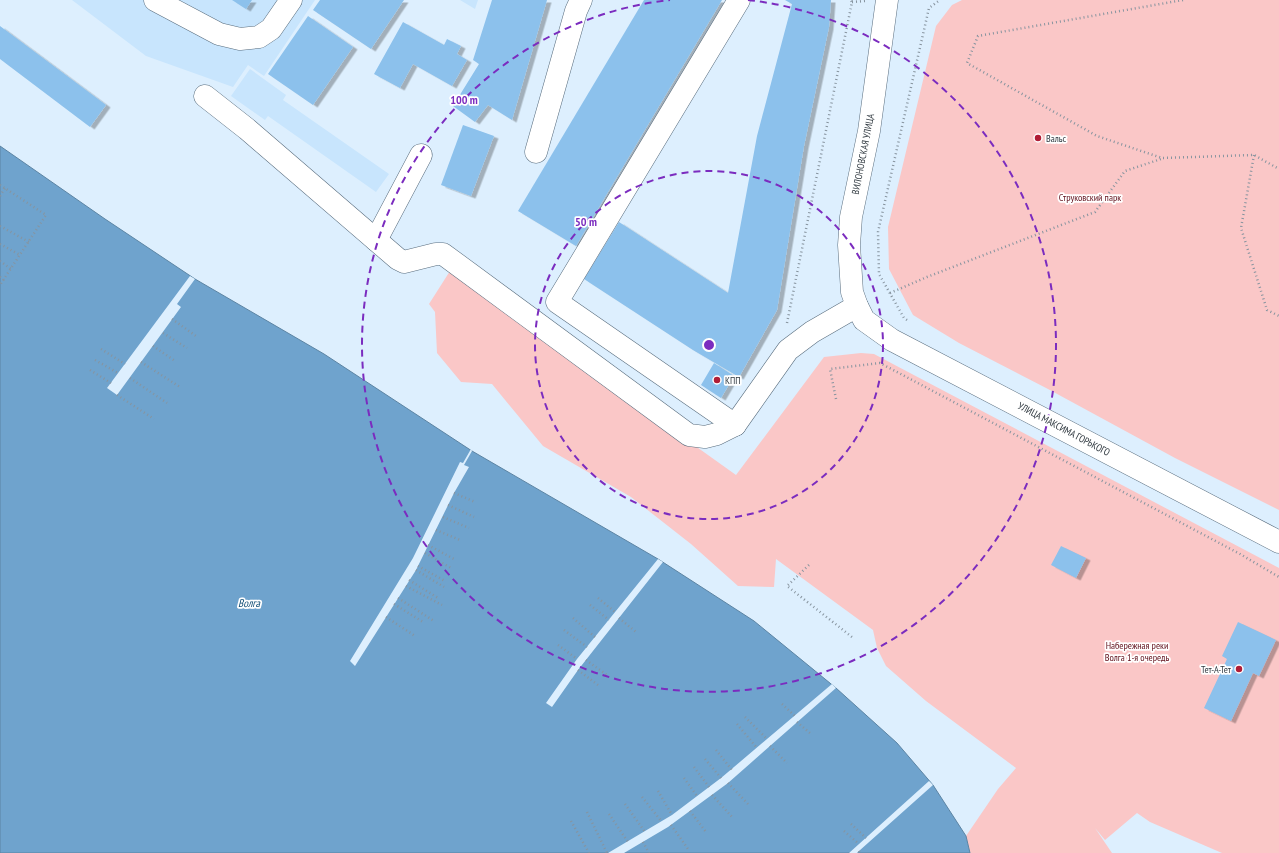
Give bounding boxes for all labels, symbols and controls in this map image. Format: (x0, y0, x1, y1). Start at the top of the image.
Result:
text: 100 m (450, 92, 478, 107)
street label: ВИЛОНОВСКАЯ УЛИЦА (849, 112, 877, 196)
place label: Вальс (1046, 132, 1066, 145)
marker: Вальс (1033, 133, 1043, 143)
park label: Струковский парк (1059, 191, 1121, 204)
text: 50 m (575, 214, 597, 229)
centre of rings (702, 338, 716, 352)
place label: КПП (725, 374, 740, 387)
marker: КПП (712, 375, 722, 385)
street label: УЛИЦА МАКСИМА ГОРЬКОГО (1016, 399, 1113, 459)
water label: Волга (238, 596, 261, 610)
park label: Набережная реки Волга 1-я очередь (1105, 639, 1169, 664)
place label: Тет-А-Тет (1201, 663, 1232, 676)
marker: Тет-А-Тет (1234, 664, 1244, 674)

